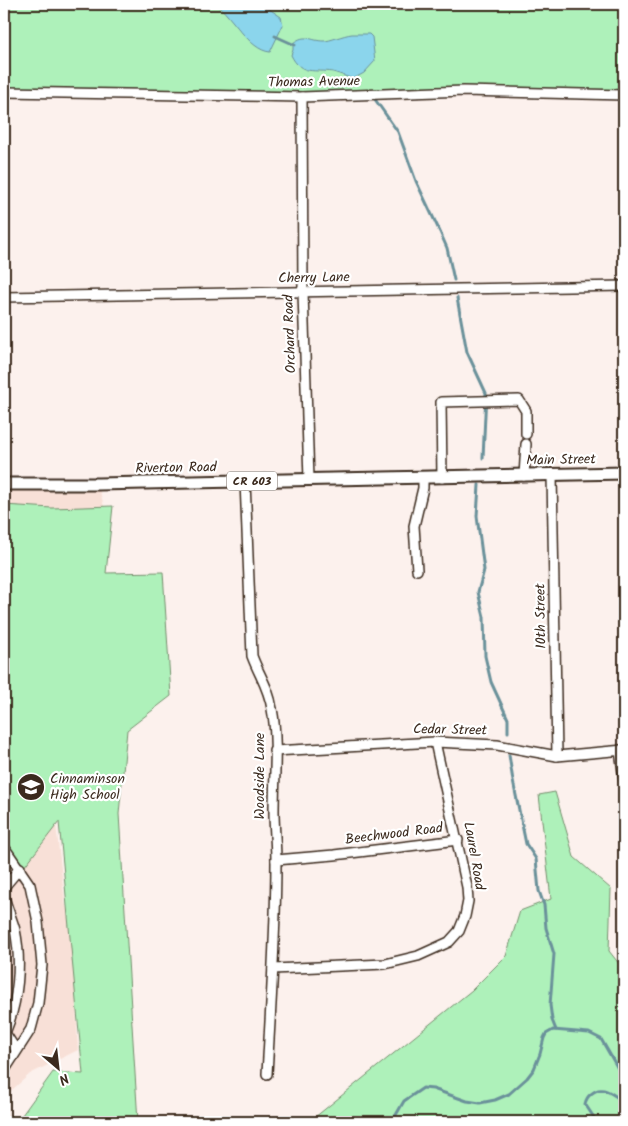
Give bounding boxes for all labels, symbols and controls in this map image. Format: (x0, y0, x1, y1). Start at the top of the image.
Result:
street label: Thomas Avenue (268, 70, 361, 94)
street label: Cherry Lane (278, 266, 351, 290)
street label: Orchard Road (278, 293, 302, 374)
street label: Main Street (526, 448, 597, 472)
street label: Riverton Road (135, 456, 218, 480)
road number: CR 603 (227, 472, 277, 491)
street label: 10th Street (529, 583, 553, 649)
street label: Cedar Street (413, 718, 488, 742)
street label: Woodside Lane (249, 732, 271, 819)
place label: Cinnaminson High School (50, 768, 125, 806)
school or university icon: Cinnaminson High School (16, 772, 46, 802)
street label: Beechwood Road (344, 817, 445, 851)
street label: Laurel Road (457, 820, 491, 893)
north arrow (32, 1044, 82, 1094)
text: N (54, 1067, 73, 1090)

